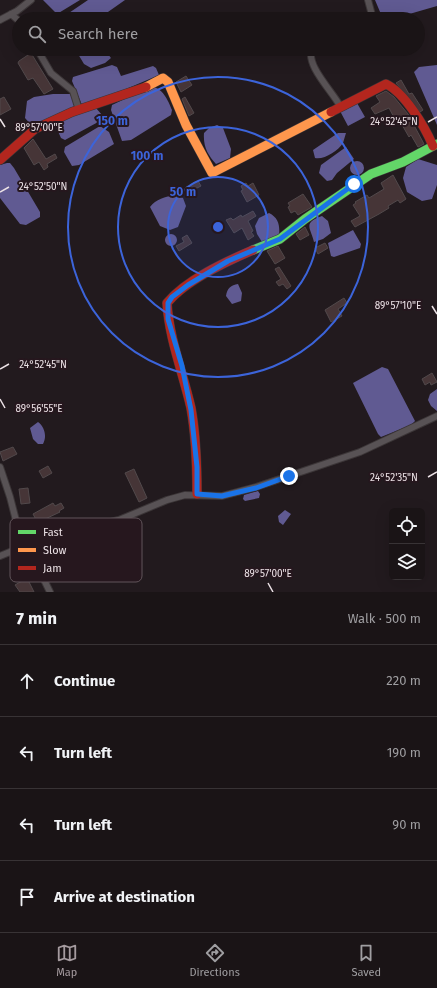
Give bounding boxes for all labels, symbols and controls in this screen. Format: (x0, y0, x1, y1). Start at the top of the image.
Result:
search box (12, 12, 425, 56)
icon: search (26, 23, 48, 45)
text: Search here (58, 25, 138, 43)
text: 150 m (96, 114, 128, 128)
text: 24°52'45"N (370, 116, 418, 128)
text: 89°57'00"E (15, 122, 63, 134)
text: 100 m (131, 149, 163, 163)
route start (345, 175, 363, 193)
text: 24°52'50"N (19, 181, 67, 193)
text: 50 m (170, 185, 196, 199)
centre of rings (211, 220, 225, 234)
text: 89°57'10"E (375, 300, 421, 312)
text: 24°52'45"N (19, 359, 67, 371)
text: 89°56'55"E (15, 403, 63, 415)
route end (280, 467, 298, 485)
text: 24°52'35"N (370, 472, 418, 484)
map controls (389, 508, 425, 580)
button: locate (389, 508, 425, 544)
legend (10, 518, 142, 582)
text: Fast (43, 526, 63, 539)
text: Slow (43, 544, 67, 557)
button: layers (389, 544, 425, 580)
text: Jam (43, 562, 62, 575)
text: 89°57'00"E (244, 568, 292, 580)
text: 7 min (16, 608, 57, 629)
text: Walk · 500 m (348, 611, 421, 626)
icon: ahead (16, 670, 38, 692)
text: Continue (54, 672, 115, 690)
text: 220 m (386, 673, 421, 688)
icon: left (16, 742, 38, 764)
text: Turn left (54, 744, 112, 762)
text: 190 m (387, 745, 421, 760)
icon: left (16, 814, 38, 836)
text: Turn left (54, 816, 112, 834)
text: 90 m (392, 817, 421, 832)
icon: arrive (16, 886, 38, 908)
text: Arrive at destination (54, 888, 195, 906)
tab: Map (56, 942, 78, 979)
tab: Directions (189, 942, 240, 979)
tab: Saved (351, 942, 381, 979)

